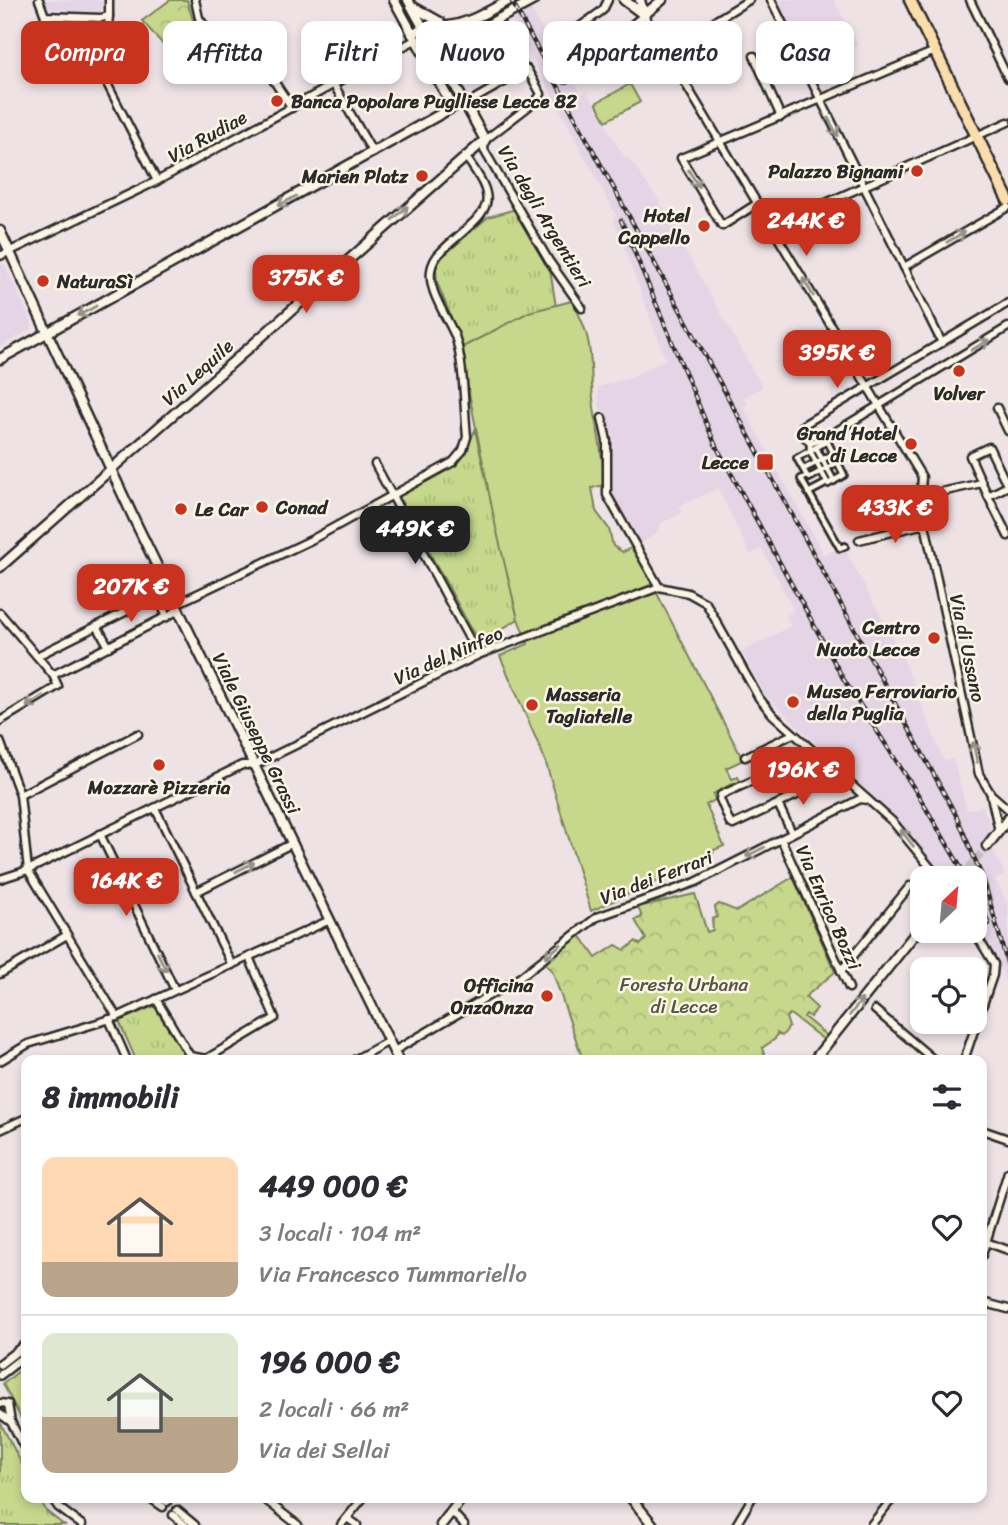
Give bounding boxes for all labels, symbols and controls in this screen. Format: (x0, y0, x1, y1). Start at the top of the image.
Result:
chip: Compra (21, 21, 149, 84)
chip: Affitta (163, 21, 287, 84)
chip: Filtri (301, 21, 402, 84)
chip: Nuovo (416, 21, 529, 84)
chip: Appartamento (543, 21, 742, 84)
chip: Casa (756, 21, 854, 84)
place label: Banca Popolare Puglliese Lecce 82 (291, 85, 577, 118)
marker: Banca Popolare Puglliese Lecce 82 (269, 93, 285, 109)
street label: Via Rudiae (161, 101, 253, 172)
one-way arrow (827, 116, 841, 137)
street label: Via degli Argentieri (489, 138, 601, 295)
place label: Palazzo Bignami (768, 155, 904, 188)
place label: Marien Platz (301, 160, 409, 193)
marker: Palazzo Bignami (909, 163, 925, 179)
marker: Marien Platz (414, 168, 430, 184)
one-way arrow (687, 169, 701, 189)
one-way arrow (277, 194, 297, 208)
pin: 244K € (749, 198, 863, 258)
place label: Hotel Cappello (618, 199, 692, 254)
text: 244K € (767, 200, 845, 241)
one-way arrow (390, 205, 408, 221)
marker: Hotel Cappello (696, 218, 712, 234)
one-way arrow (945, 230, 965, 244)
pin: 375K € (249, 256, 363, 315)
text: 375K € (268, 257, 344, 298)
place label: NaturaSì (56, 265, 133, 298)
marker: NaturaSì (35, 273, 51, 289)
one-way arrow (801, 278, 815, 298)
one-way arrow (78, 304, 98, 318)
pin: 395K € (780, 330, 894, 390)
street label: Via Lequile (154, 331, 241, 414)
text: 395K € (799, 332, 875, 373)
one-way arrow (969, 337, 989, 351)
marker: Volver (951, 363, 967, 379)
place label: Volver (933, 377, 986, 410)
place label: Grand Hotel di Lecce (796, 417, 899, 472)
marker: Grand Hotel di Lecce (903, 436, 919, 452)
place label: Lecce (702, 446, 749, 479)
marker: Lecce (755, 452, 775, 472)
pin: 433K € (838, 486, 952, 545)
text: 433K € (858, 487, 932, 528)
place label: Conad (275, 491, 329, 524)
place label: Le Car (195, 493, 250, 526)
marker: Conad (254, 499, 270, 515)
marker: Le Car (173, 501, 189, 517)
pin: 449K € (358, 506, 472, 566)
text: 449K € (376, 508, 454, 549)
pin: 207K € (74, 564, 188, 624)
text: 207K € (93, 566, 169, 607)
street label: Via di Ussano (940, 591, 995, 706)
place label: Centro Nuoto Lecce (816, 611, 920, 666)
street label: Via del Ninfeo (388, 617, 508, 694)
marker: Centro Nuoto Lecce (926, 630, 942, 646)
street label: Viale Giuseppe Grassi (203, 647, 310, 820)
place label: Museo Ferroviario della Puglia (806, 675, 958, 730)
place label: Masseria Tagliatelle (545, 678, 632, 733)
one-way arrow (25, 694, 45, 708)
marker: Museo Ferroviario della Puglia (785, 694, 801, 710)
marker: Masseria Tagliatelle (524, 697, 540, 713)
one-way arrow (967, 741, 981, 764)
pin: 196K € (746, 748, 860, 807)
text: 196K € (767, 749, 839, 790)
marker: Mozzarè Pizzeria (151, 757, 167, 773)
place label: Mozzarè Pizzeria (87, 771, 231, 804)
one-way arrow (899, 829, 914, 847)
street label: Via Enrico Bozzi (786, 839, 871, 976)
street label: Via dei Ferrari (595, 841, 718, 914)
one-way arrow (745, 845, 766, 859)
pin: 164K € (69, 858, 183, 918)
text: 164K € (90, 860, 162, 901)
one-way arrow (234, 860, 255, 874)
north arrow (910, 866, 987, 943)
map controls (910, 866, 987, 1034)
one-way arrow (544, 943, 563, 958)
one-way arrow (156, 951, 169, 972)
button: locate (910, 957, 987, 1034)
park label: Foresta Urbana di Lecce (620, 968, 749, 1023)
place label: Officina OnzaOnza (451, 969, 533, 1024)
marker: Officina OnzaOnza (539, 988, 555, 1004)
one-way arrow (849, 998, 864, 1017)
text: 8 immobili (42, 1070, 179, 1124)
icon: filters (928, 1078, 966, 1116)
text: 449 000 € (259, 1159, 407, 1213)
icon: home (98, 1185, 182, 1269)
icon: heart (928, 1208, 966, 1246)
text: 3 locali · 104 m² (259, 1213, 421, 1254)
text: Via Francesco Tummariello (259, 1254, 527, 1295)
text: 196 000 € (259, 1335, 400, 1389)
icon: home (98, 1361, 182, 1445)
icon: heart (928, 1384, 966, 1422)
text: 2 locali · 66 m² (259, 1389, 409, 1430)
text: Via dei Sellai (259, 1430, 389, 1471)

